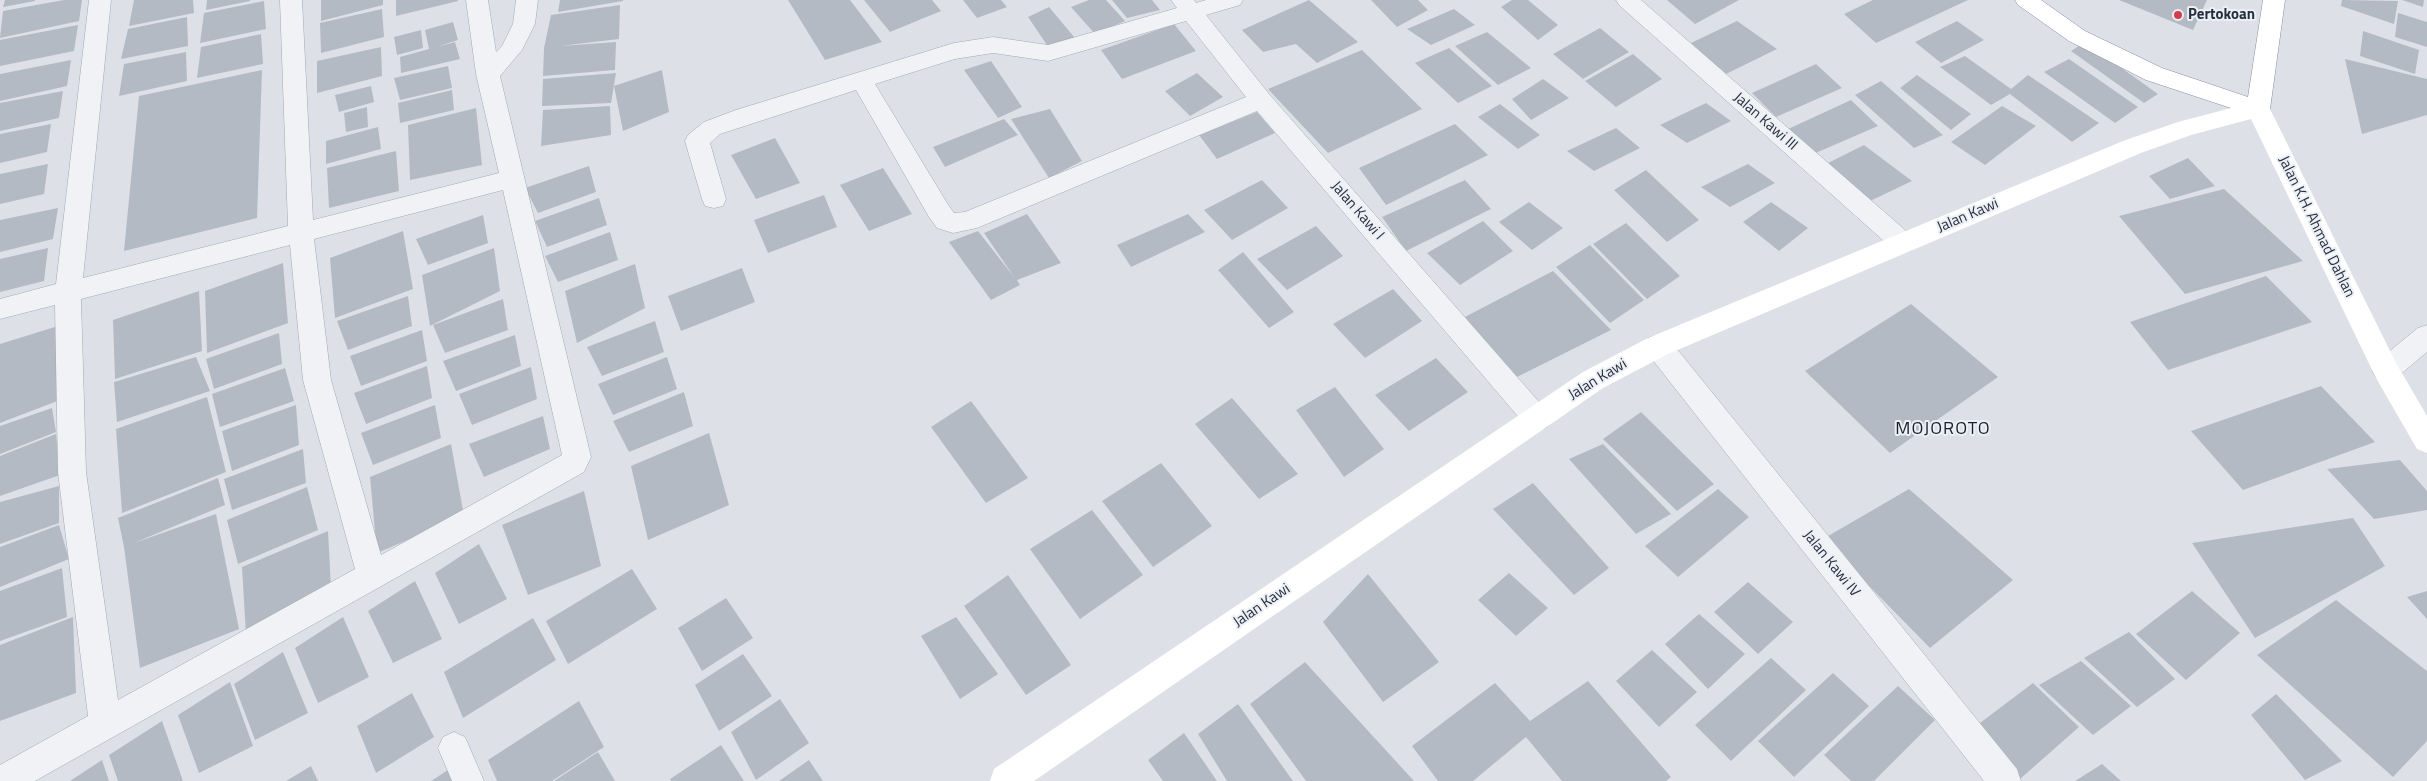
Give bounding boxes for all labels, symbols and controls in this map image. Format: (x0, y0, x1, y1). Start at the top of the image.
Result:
place label: Pertokoan (2188, 6, 2255, 24)
marker: Pertokoan (2172, 9, 2184, 21)
street label: Jalan Kawi III (1729, 89, 1801, 155)
street label: Jalan K.H. Ahmad Dahlan (2274, 153, 2358, 301)
street label: Jalan Kawi I (1327, 178, 1387, 244)
street label: Jalan Kawi (1935, 195, 2001, 237)
street label: Jalan Kawi (1566, 356, 1630, 404)
district label: MOJOROTO (1894, 419, 1992, 441)
street label: Jalan Kawi IV (1799, 527, 1863, 601)
street label: Jalan Kawi (1230, 580, 1294, 632)

